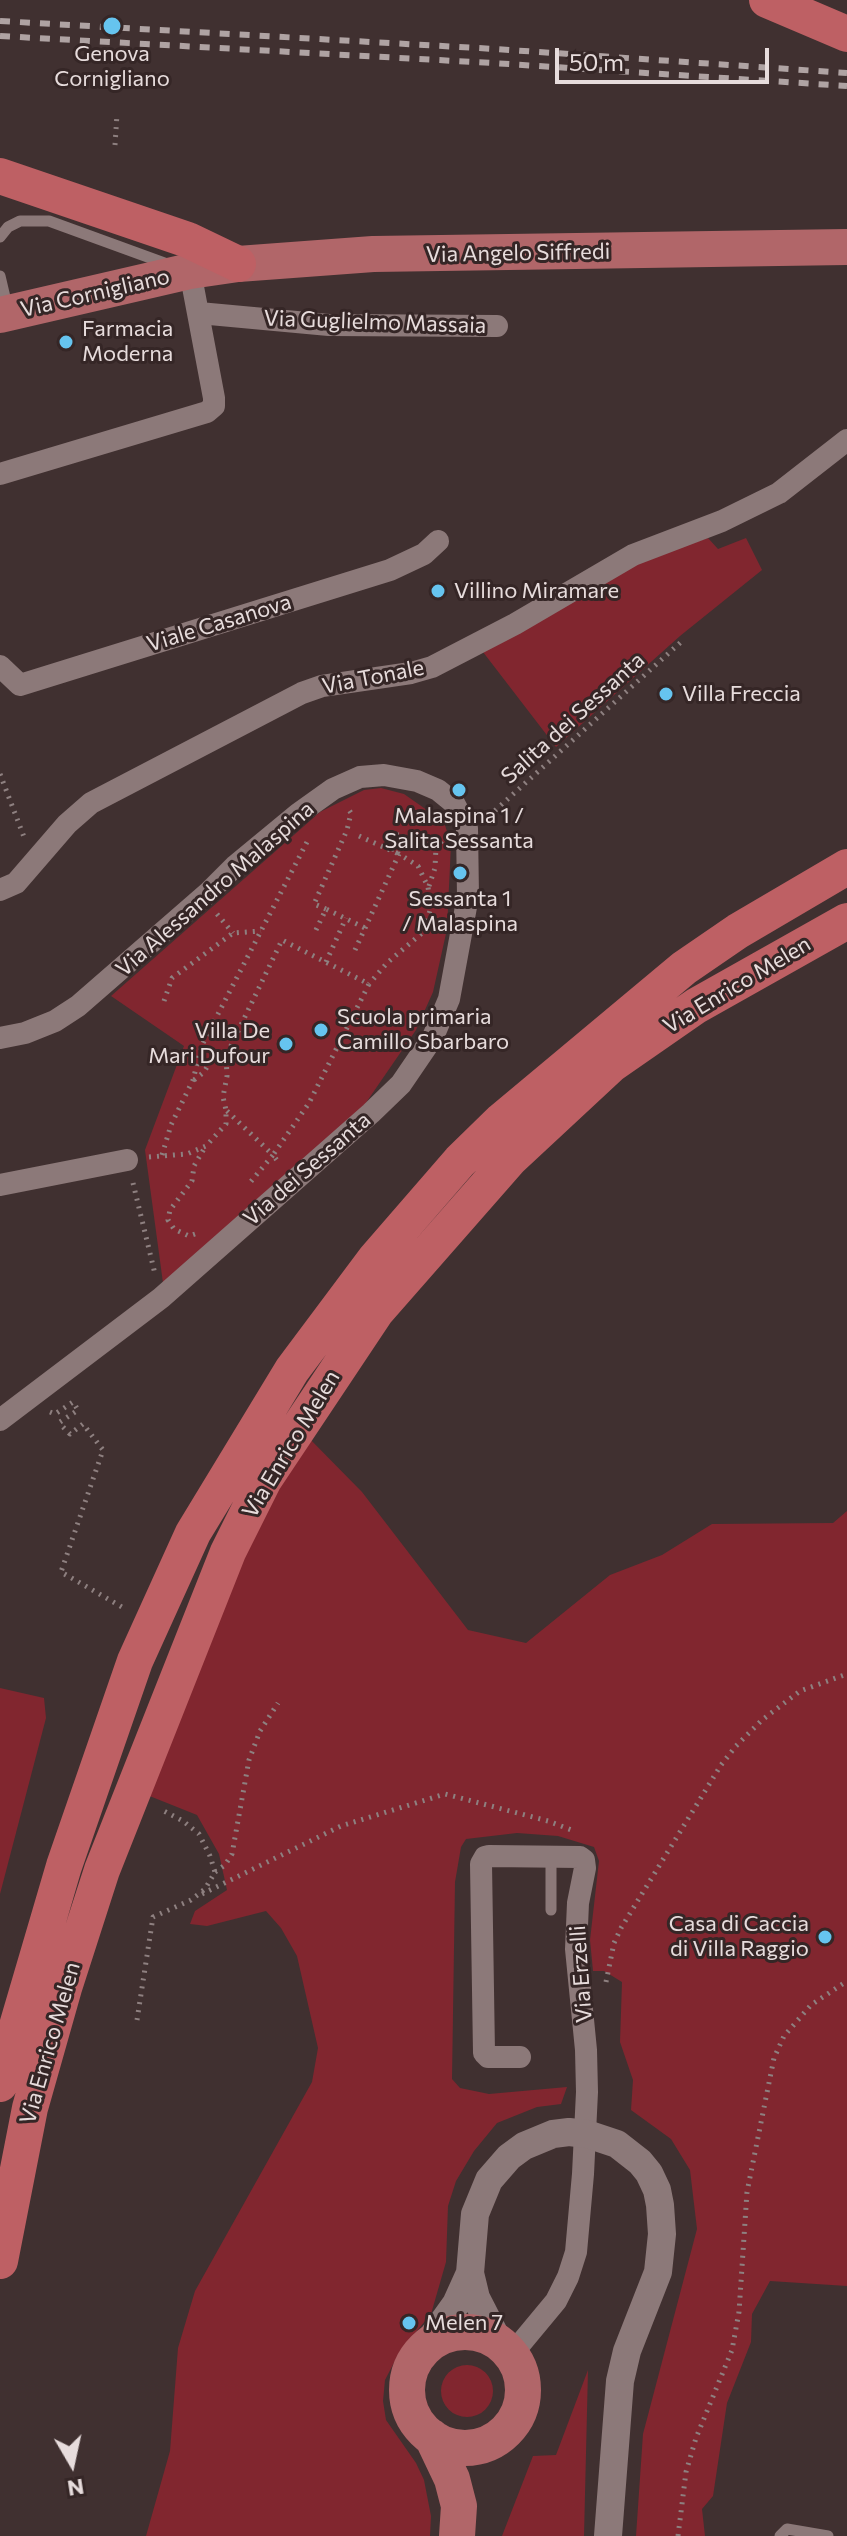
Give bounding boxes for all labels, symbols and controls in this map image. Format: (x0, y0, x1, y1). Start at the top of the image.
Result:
marker: Genova Cornigliano (101, 15, 123, 37)
scale bar (559, 32, 773, 82)
place label: Genova Cornigliano (54, 41, 170, 92)
text: 50 m (569, 47, 624, 76)
street label: Via Angelo Siffredi (426, 238, 610, 268)
street label: Via Cornigliano (18, 263, 172, 323)
street label: Via Guglielmo Massaia (263, 305, 487, 339)
place label: Farmacia Moderna (82, 316, 173, 368)
marker: Farmacia Moderna (57, 333, 75, 351)
place label: Villino Miramare (454, 578, 619, 604)
marker: Villino Miramare (429, 582, 447, 600)
street label: Viale Casanova (144, 588, 294, 658)
street label: Salita dei Sessanta (496, 647, 650, 789)
street label: Via Tonale (320, 654, 426, 700)
place label: Villa Freccia (682, 681, 801, 707)
marker: Villa Freccia (657, 685, 675, 703)
marker: Malaspina 1 / Salita Sessanta (450, 781, 468, 799)
street label: Via Alessandro Malaspina (111, 796, 319, 982)
place label: Malaspina 1 / Salita Sessanta (384, 803, 534, 854)
marker: Sessanta 1 / Malaspina (451, 864, 469, 882)
place label: Sessanta 1 / Malaspina (402, 886, 518, 938)
street label: Via Enrico Melen (659, 931, 815, 1039)
place label: Scuola primaria Camillo Sbarbaro (337, 1004, 509, 1056)
place label: Villa De Mari Dufour (148, 1018, 270, 1070)
marker: Scuola primaria Camillo Sbarbaro (312, 1021, 330, 1039)
marker: Villa De Mari Dufour (277, 1035, 295, 1053)
street label: Via dei Sessanta (238, 1107, 376, 1231)
street label: Via Enrico Melen (237, 1366, 345, 1522)
place label: Casa di Caccia di Villa Raggio (669, 1911, 809, 1962)
street label: Via Erzelli (564, 1924, 598, 2024)
marker: Casa di Caccia di Villa Raggio (816, 1928, 834, 1946)
street label: Via Enrico Melen (14, 1959, 86, 2127)
place label: Melen 7 (425, 2310, 503, 2336)
marker: Melen 7 (400, 2314, 418, 2332)
north arrow (32, 2424, 112, 2504)
text: N (66, 2474, 86, 2503)

